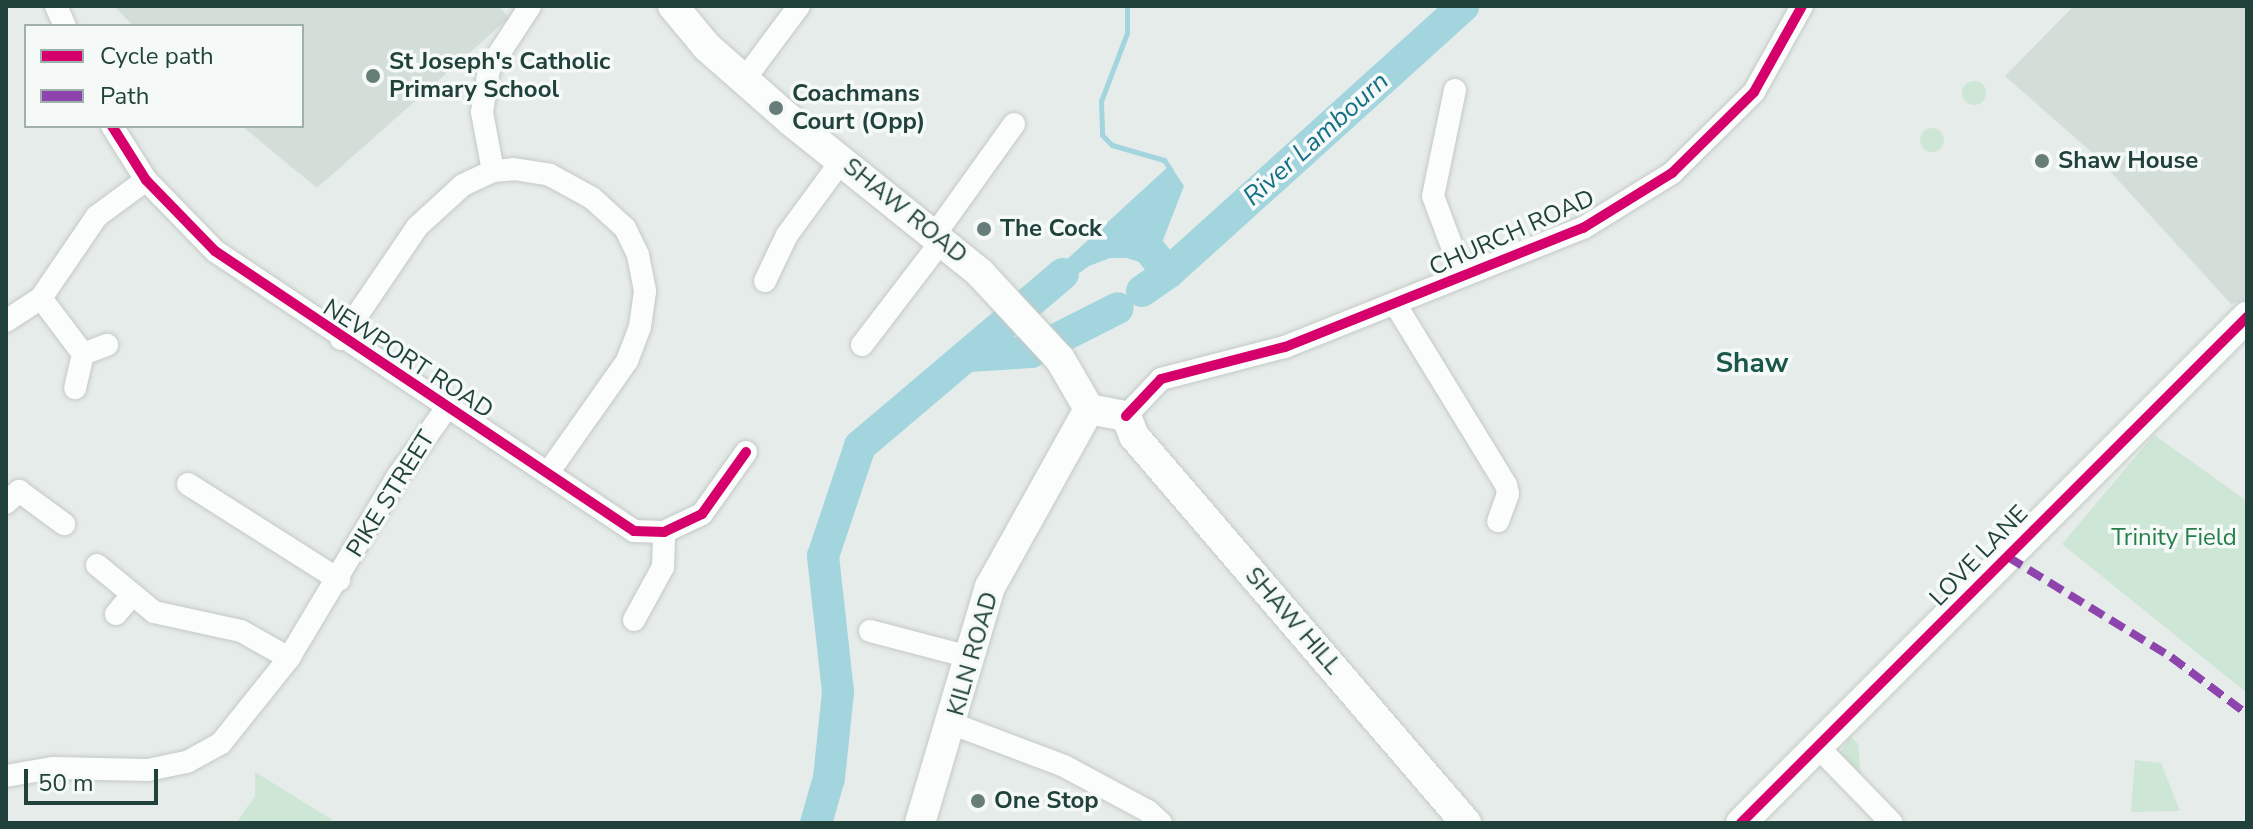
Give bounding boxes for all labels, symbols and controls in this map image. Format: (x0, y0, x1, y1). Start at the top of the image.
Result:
legend (24, 24, 304, 128)
text: Cycle path (100, 40, 214, 72)
place label: St Joseph's Catholic Primary School (389, 48, 610, 104)
water label: River Lambourn (1237, 66, 1395, 212)
marker: St Joseph's Catholic Primary School (364, 67, 382, 85)
text: Path (100, 80, 149, 112)
place label: Coachmans Court (Opp) (792, 80, 925, 136)
marker: Coachmans Court (Opp) (767, 99, 785, 117)
place label: Shaw House (2058, 147, 2198, 175)
street label: SHAW ROAD (837, 152, 973, 270)
marker: Shaw House (2033, 152, 2051, 170)
street label: CHURCH ROAD (1425, 184, 1599, 282)
place label: The Cock (1000, 215, 1102, 243)
marker: The Cock (975, 220, 993, 238)
street label: NEWPORT ROAD (318, 293, 498, 425)
district label: Shaw (1715, 346, 1789, 380)
street label: PIKE STREET (341, 426, 441, 562)
street label: LOVE LANE (1924, 500, 2034, 612)
park label: Trinity Field (2111, 524, 2237, 552)
street label: SHAW HILL (1239, 562, 1347, 680)
street label: KILN ROAD (942, 589, 1004, 719)
scale bar (28, 753, 162, 803)
text: 50 m (38, 767, 94, 799)
place label: One Stop (994, 787, 1099, 815)
marker: One Stop (969, 792, 987, 810)

